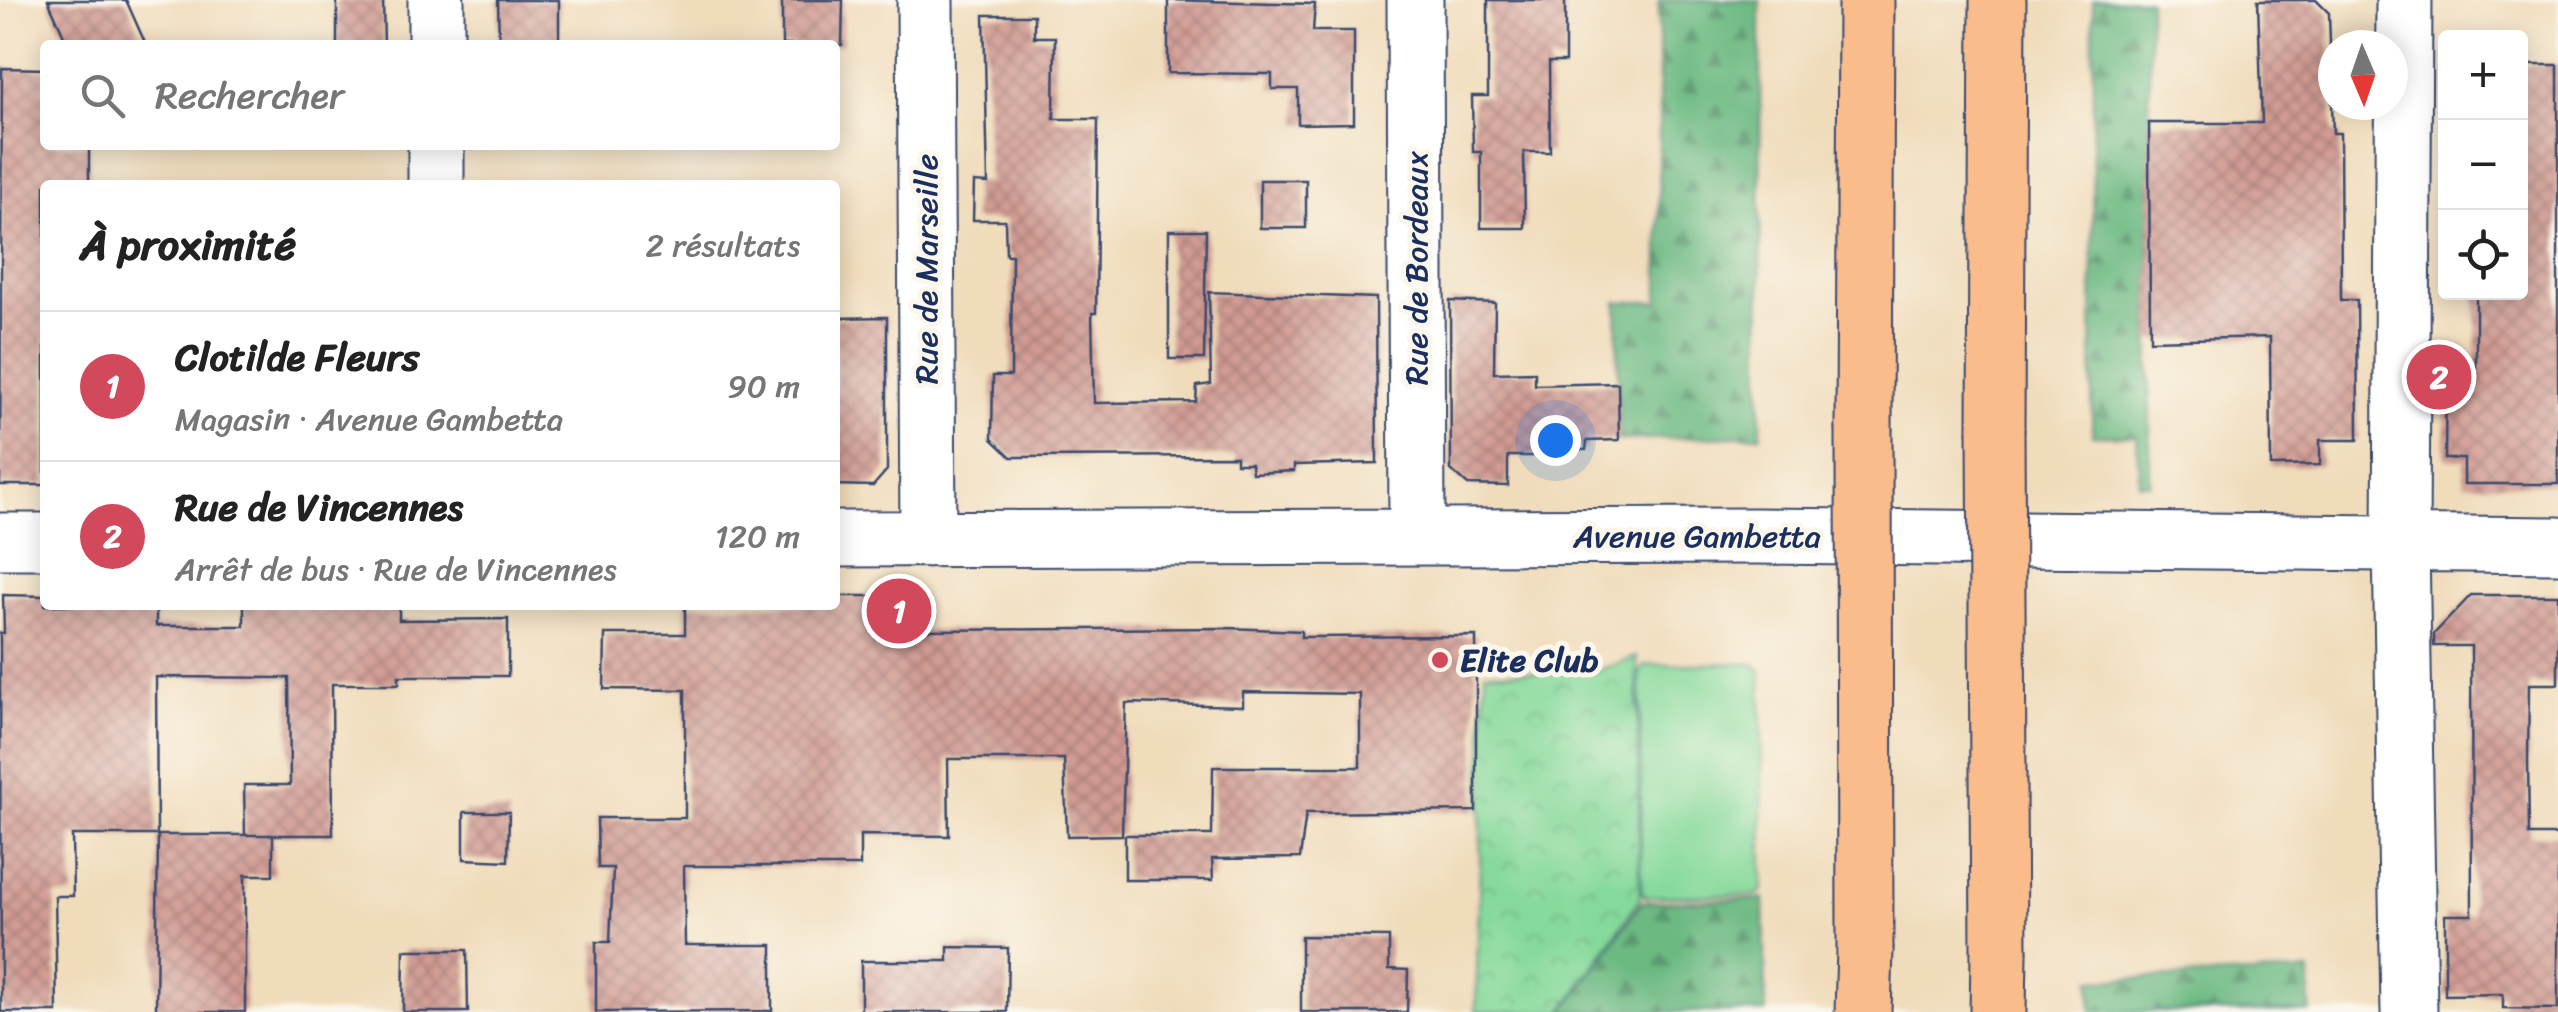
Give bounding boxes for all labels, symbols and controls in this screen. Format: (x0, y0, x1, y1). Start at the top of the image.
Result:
north arrow (2318, 30, 2408, 120)
map controls (2438, 30, 2528, 300)
button: + (2438, 30, 2528, 120)
search box (40, 40, 840, 150)
text: Rechercher (155, 62, 344, 129)
icon: search (75, 68, 130, 123)
button: − (2438, 120, 2528, 210)
street label: Rue de Bordeaux (1388, 150, 1445, 385)
street label: Rue de Marseille (898, 154, 955, 384)
text: À proximité (80, 208, 296, 282)
button: locate (2438, 210, 2528, 300)
text: 2 résultats (646, 217, 800, 274)
text: Clotilde Fleurs (175, 324, 420, 391)
pin: 2 (2406, 340, 2472, 414)
text: 1 (106, 358, 119, 415)
text: 90 m (727, 358, 800, 415)
text: Magasin · Avenue Gambetta (175, 391, 563, 448)
your location (1530, 415, 1581, 466)
text: Rue de Vincennes (175, 474, 463, 541)
text: 2 (103, 508, 122, 565)
text: 120 m (715, 508, 800, 565)
street label: Avenue Gambetta (1572, 508, 1821, 565)
text: Arrêt de bus · Rue de Vincennes (175, 541, 617, 598)
pin: 1 (866, 574, 932, 648)
place label: Elite Club (1460, 632, 1599, 689)
marker: Elite Club (1429, 649, 1451, 671)

